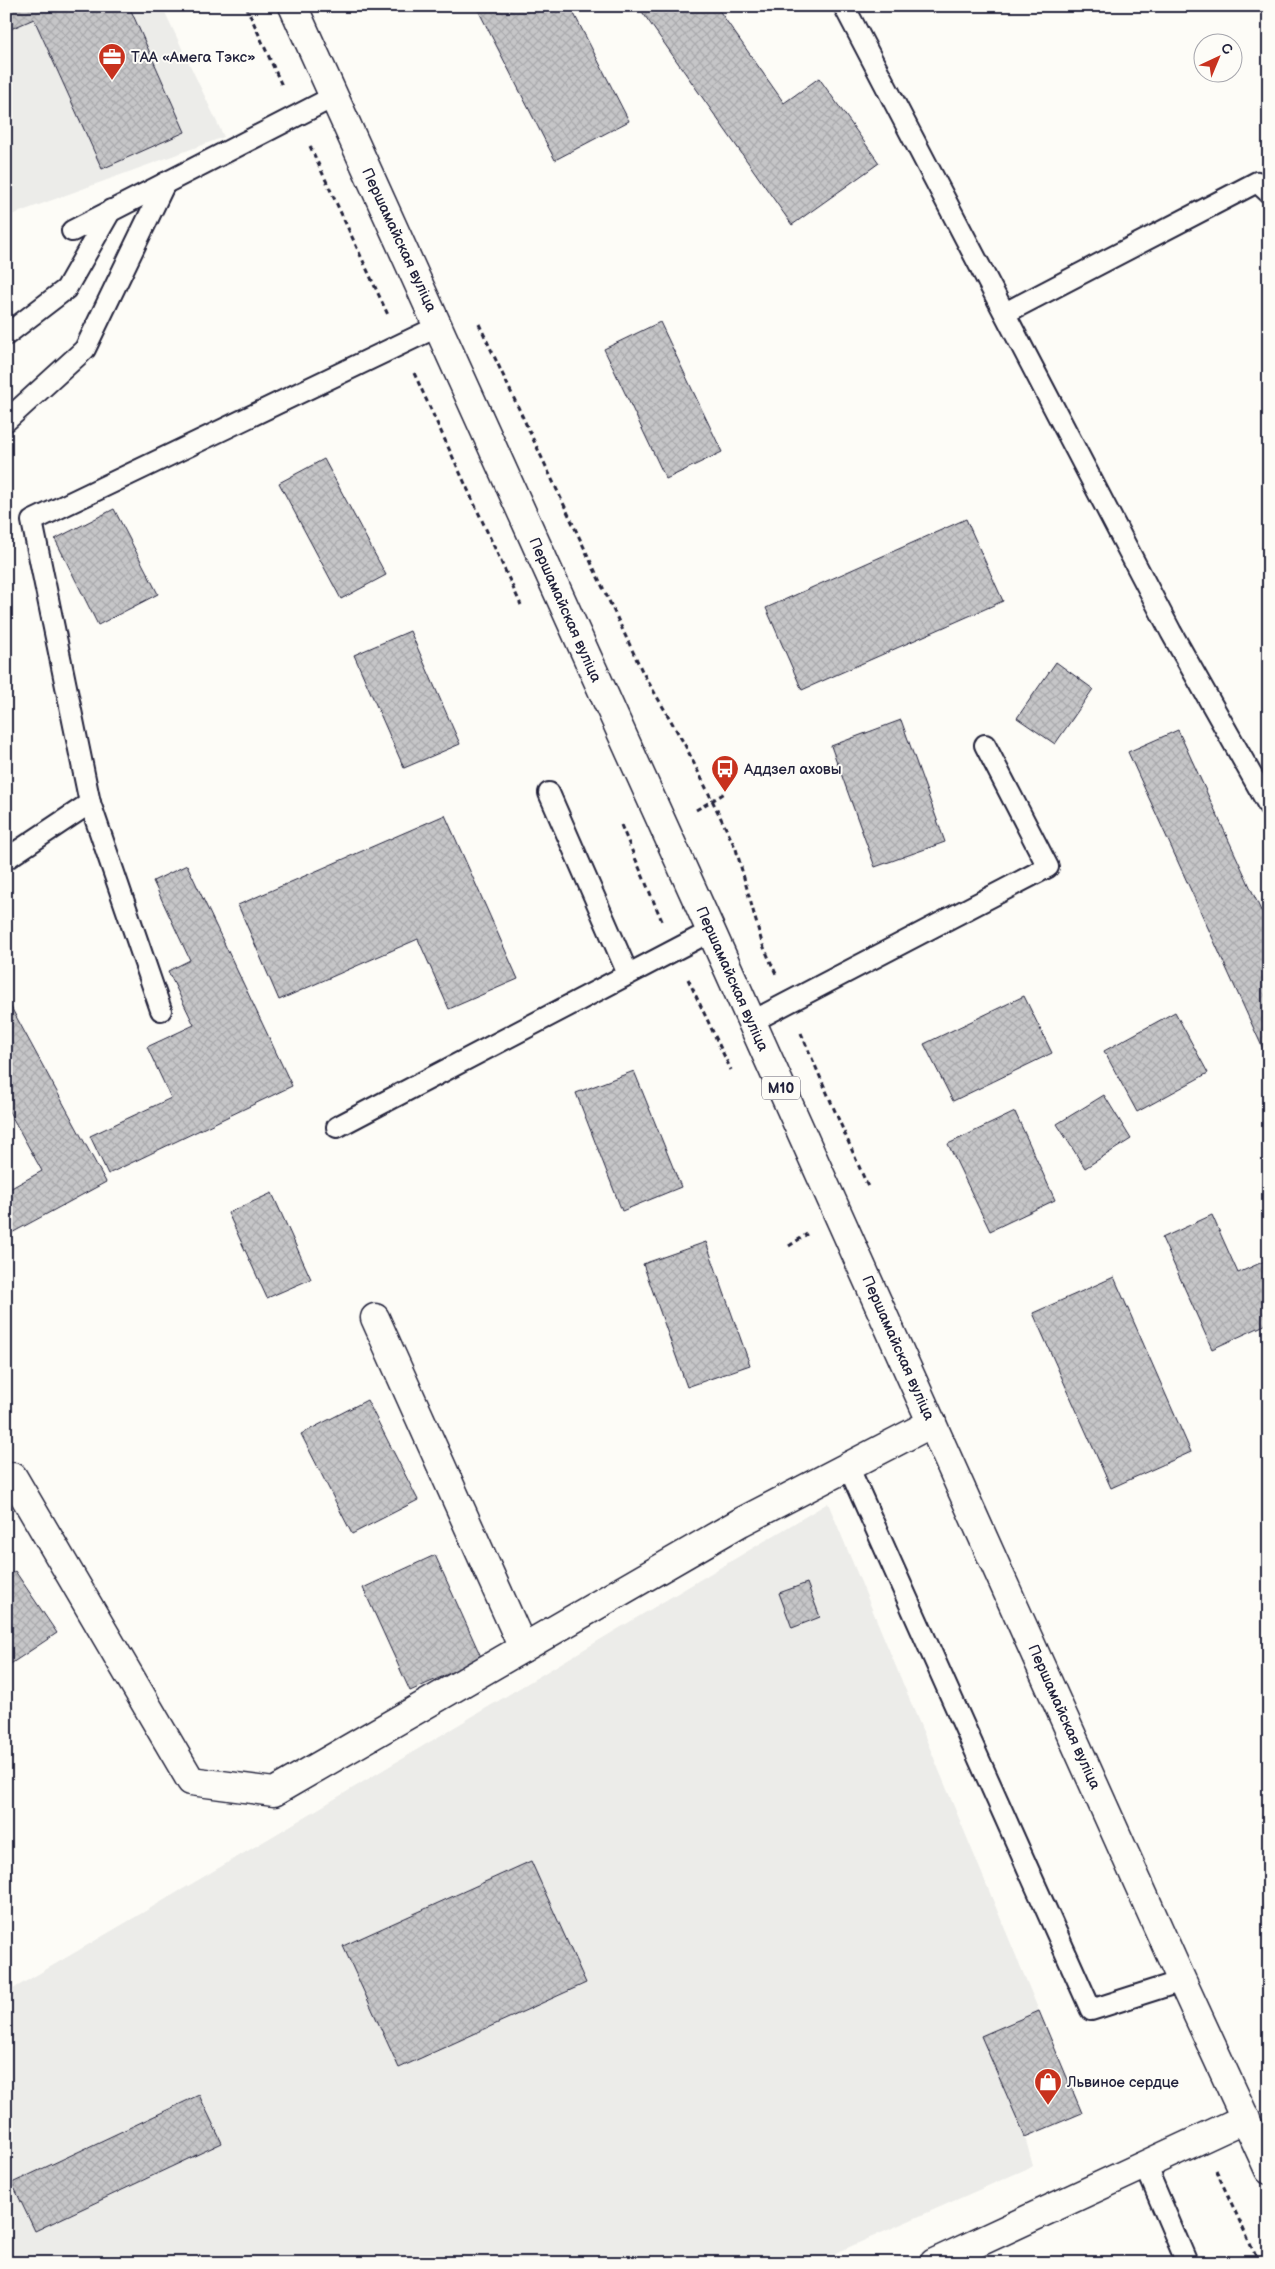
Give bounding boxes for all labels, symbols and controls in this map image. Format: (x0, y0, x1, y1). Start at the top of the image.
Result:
north arrow (1192, 32, 1242, 82)
text: С (1217, 40, 1236, 59)
office icon: ТАА «Амега Тэкс» (97, 42, 127, 81)
place label: ТАА «Амега Тэкс» (131, 48, 256, 67)
street label: Першамайская вуліца (357, 165, 441, 315)
street label: Першамайская вуліца (524, 535, 606, 686)
bus stop icon: Аддзел аховы (710, 754, 740, 793)
place label: Аддзел аховы (743, 760, 841, 779)
street label: Першамайская вуліца (691, 904, 773, 1055)
road number: М10 (762, 1076, 800, 1100)
street label: Першамайская вуліца (857, 1273, 939, 1424)
street label: Першамайская вуліца (1023, 1642, 1105, 1793)
shop icon: Львиное сердце (1033, 2067, 1063, 2106)
place label: Львиное сердце (1066, 2073, 1179, 2092)

